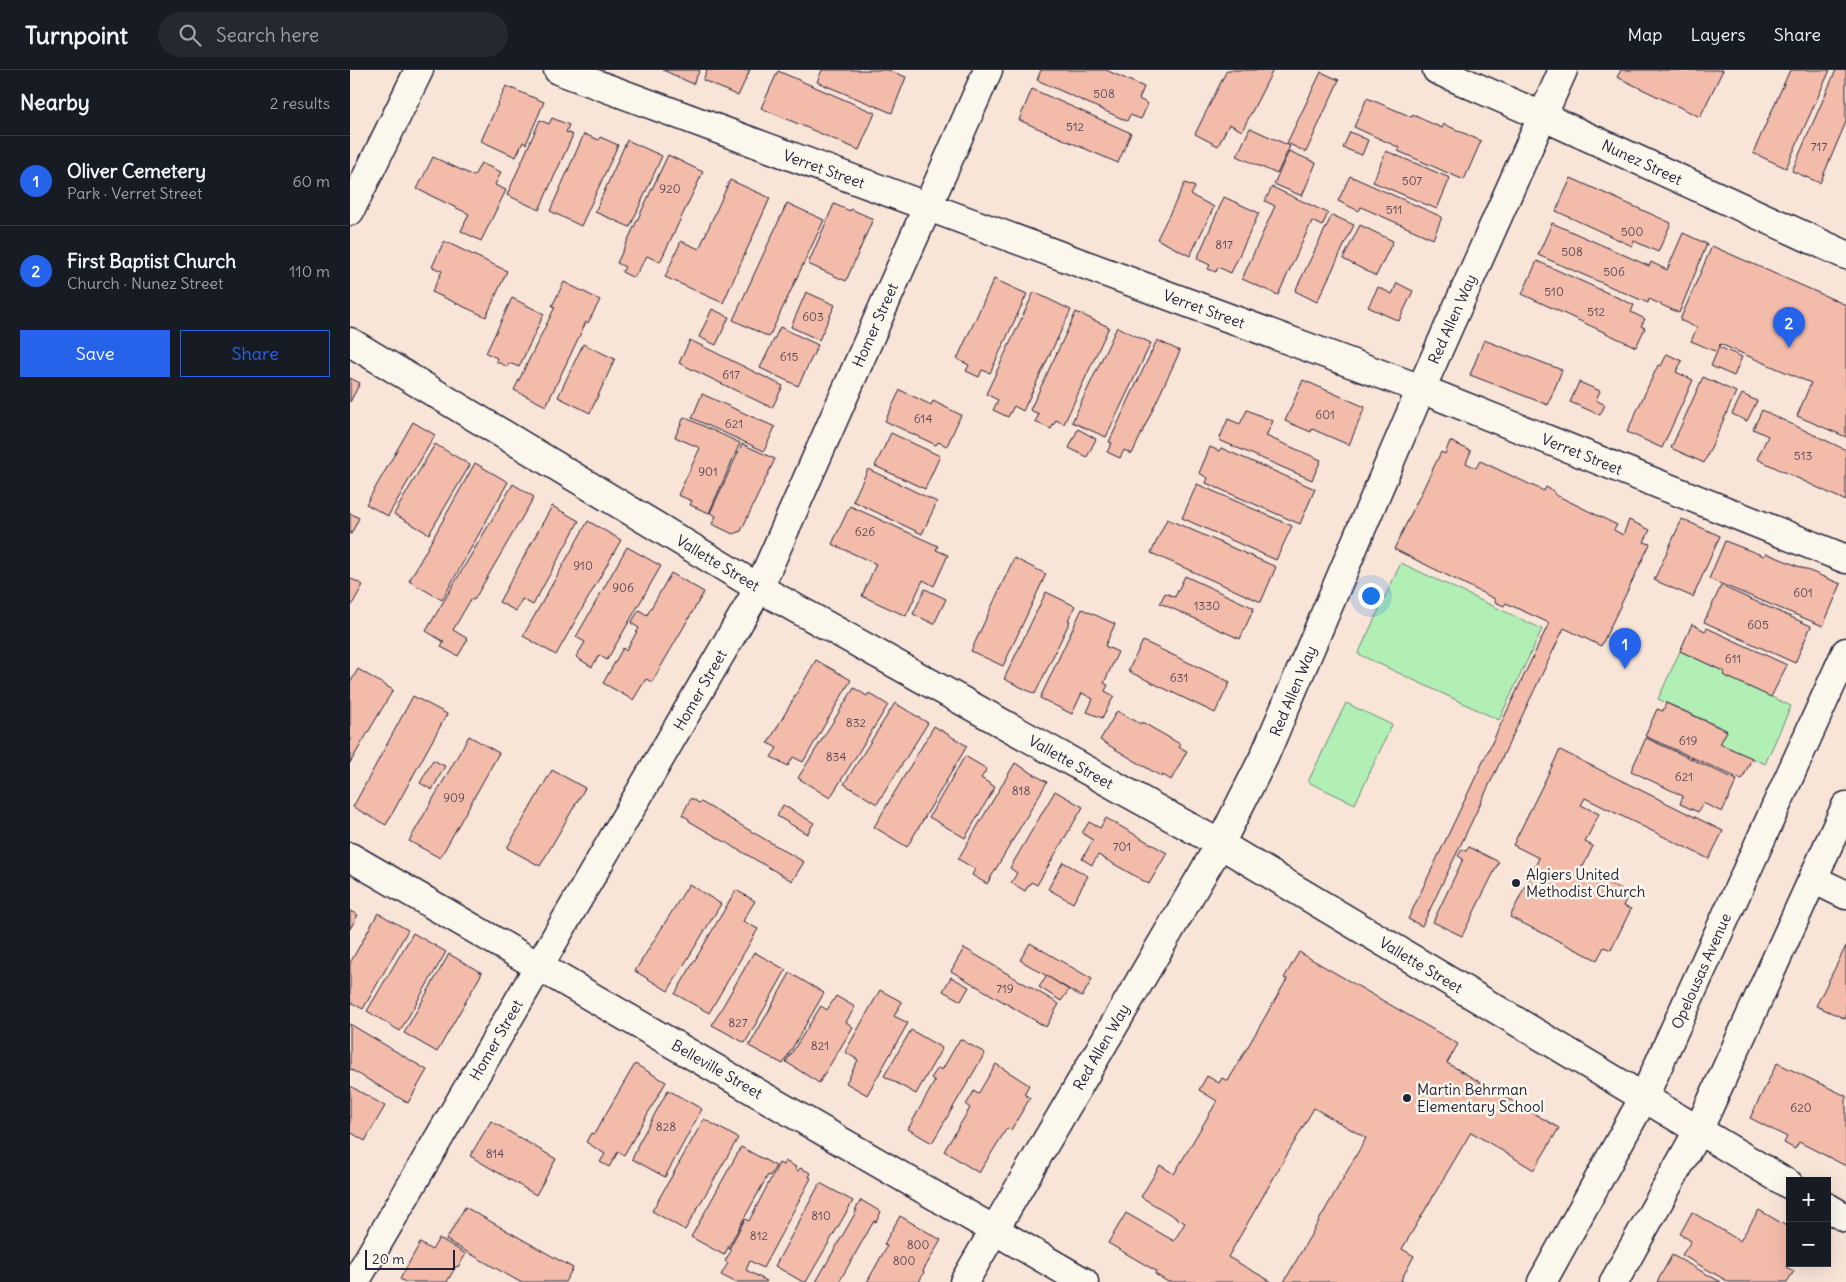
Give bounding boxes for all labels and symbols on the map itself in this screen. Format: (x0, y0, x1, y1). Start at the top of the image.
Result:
house number: 508 (1093, 86, 1115, 101)
house number: 512 (1066, 119, 1085, 134)
street label: Nunez Street (1599, 135, 1685, 189)
house number: 717 (1811, 139, 1827, 154)
street label: Verret Street (781, 145, 867, 193)
house number: 507 (1402, 173, 1422, 188)
house number: 920 (659, 181, 681, 196)
house number: 511 (1386, 202, 1402, 217)
house number: 500 (1621, 224, 1643, 239)
house number: 817 (1215, 237, 1233, 252)
house number: 508 (1561, 244, 1583, 259)
house number: 506 (1603, 264, 1625, 279)
street label: Red Allen Way (1424, 271, 1480, 367)
street label: Homer Street (848, 280, 902, 370)
house number: 510 (1544, 284, 1564, 299)
street label: Verret Street (1161, 285, 1247, 333)
house number: 512 (1587, 304, 1606, 319)
pin: 2 (1773, 307, 1805, 348)
house number: 603 (802, 309, 824, 324)
house number: 615 (780, 349, 798, 364)
house number: 617 (722, 367, 740, 382)
house number: 601 (1315, 407, 1335, 422)
house number: 614 (914, 411, 932, 426)
house number: 621 (725, 416, 743, 431)
street label: Verret Street (1539, 429, 1625, 479)
house number: 513 (1794, 448, 1812, 463)
house number: 901 (698, 464, 718, 479)
house number: 626 (855, 524, 875, 539)
street label: Vallette Street (673, 531, 763, 595)
house number: 910 (573, 558, 593, 573)
house number: 906 (612, 580, 634, 595)
your location (1358, 583, 1384, 609)
house number: 601 (1793, 585, 1813, 600)
house number: 1330 (1194, 598, 1220, 613)
house number: 605 (1747, 617, 1769, 632)
pin: 1 (1609, 628, 1641, 669)
street label: Red Allen Way (1265, 643, 1321, 739)
street label: Homer Street (669, 646, 731, 734)
house number: 611 (1725, 651, 1741, 666)
house number: 631 (1170, 670, 1188, 685)
house number: 832 (846, 715, 867, 730)
street label: Vallette Street (1025, 731, 1117, 793)
house number: 619 (1679, 733, 1697, 748)
house number: 834 (826, 749, 846, 764)
house number: 621 (1675, 769, 1693, 784)
house number: 818 (1012, 783, 1030, 798)
house number: 909 (443, 790, 465, 805)
house number: 701 (1113, 839, 1131, 854)
place label: Algiers United Methodist Church (1526, 865, 1646, 901)
marker: Algiers United Methodist Church (1510, 877, 1522, 889)
street label: Opelousas Avenue (1667, 910, 1735, 1032)
street label: Vallette Street (1376, 933, 1466, 997)
house number: 719 (996, 981, 1014, 996)
street label: Homer Street (465, 996, 527, 1084)
street label: Red Allen Way (1069, 1000, 1133, 1094)
house number: 827 (728, 1015, 748, 1030)
street label: Belleville Street (668, 1035, 766, 1103)
house number: 821 (811, 1038, 829, 1053)
place label: Martin Behrman Elementary School (1417, 1080, 1544, 1116)
marker: Martin Behrman Elementary School (1401, 1092, 1413, 1104)
house number: 620 (1790, 1100, 1812, 1115)
house number: 828 (656, 1119, 676, 1134)
house number: 814 (486, 1146, 504, 1161)
house number: 810 (811, 1208, 831, 1223)
house number: 812 (750, 1228, 769, 1243)
house number: 800 (907, 1237, 929, 1252)
scale bar (365, 1247, 455, 1270)
house number: 800 (893, 1253, 915, 1268)

